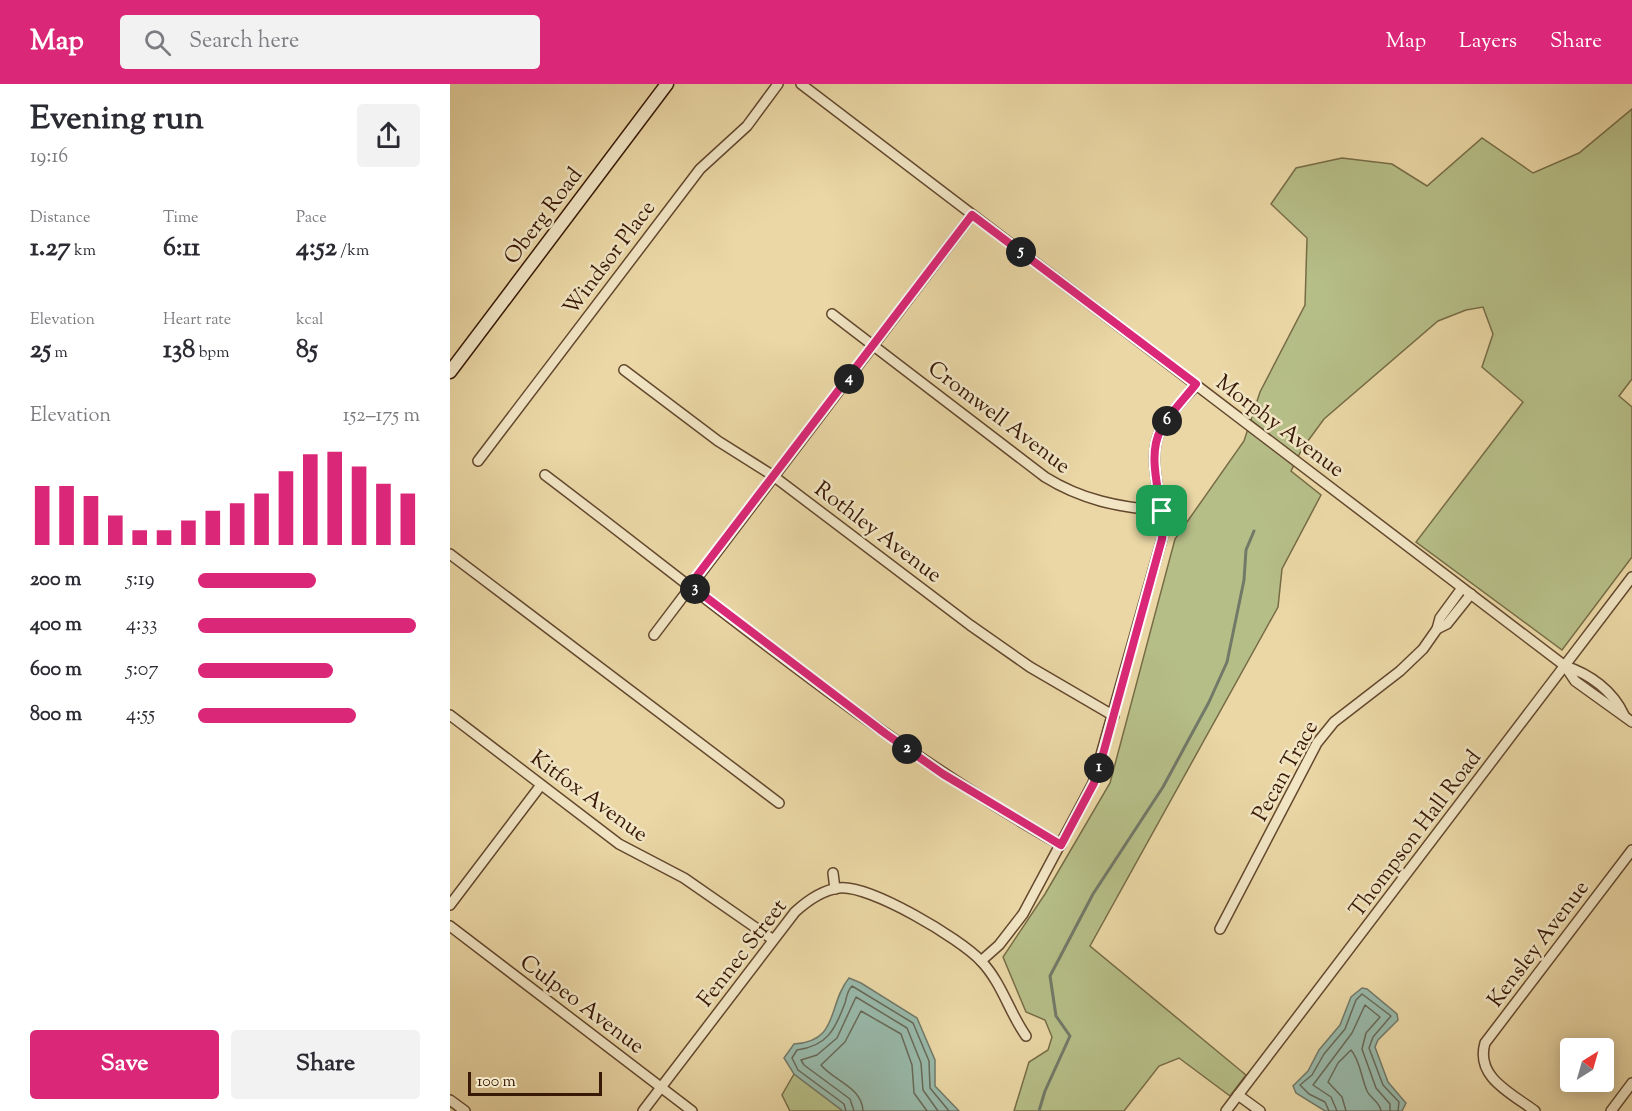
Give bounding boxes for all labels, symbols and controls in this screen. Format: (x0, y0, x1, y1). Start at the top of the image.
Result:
search box (120, 15, 540, 69)
text: Map (30, 22, 84, 62)
icon: search (141, 26, 174, 59)
text: Search here (189, 26, 299, 58)
text: Map (1386, 27, 1426, 57)
text: Layers (1459, 27, 1517, 57)
text: Share (1550, 27, 1602, 57)
text: Evening run (30, 96, 204, 144)
button: share (357, 104, 420, 167)
text: 19:16 (30, 143, 68, 172)
street label: Oberg Road (497, 162, 592, 272)
street label: Windsor Place (556, 195, 664, 323)
text: Distance (30, 207, 90, 230)
text: Time (163, 207, 199, 230)
text: Pace (296, 207, 327, 230)
text: 1.27 (30, 230, 71, 267)
text: 6:11 (163, 230, 200, 267)
text: 4:52 (296, 230, 337, 267)
pin: 5 (1006, 237, 1036, 267)
text: km (71, 240, 96, 263)
text: /km (337, 240, 369, 263)
text: 5 (1018, 240, 1024, 263)
text: Elevation (30, 309, 95, 332)
text: Heart rate (163, 309, 231, 332)
text: kcal (296, 309, 324, 332)
text: 25 (30, 332, 51, 369)
text: 138 (163, 332, 195, 369)
text: 85 (296, 332, 318, 369)
text: m (51, 342, 68, 365)
text: bpm (195, 342, 229, 365)
street label: Cromwell Avenue (920, 354, 1076, 483)
pin: 4 (834, 364, 864, 394)
text: 4 (845, 367, 853, 390)
street label: Morphy Avenue (1208, 368, 1350, 487)
text: Elevation (30, 402, 111, 431)
text: 152–175 m (343, 402, 420, 431)
pin: 6 (1152, 406, 1182, 436)
text: 6 (1163, 409, 1171, 432)
street label: Rothley Avenue (807, 475, 948, 592)
pin (1136, 485, 1187, 536)
icon: arrive (1145, 494, 1178, 527)
text: 200 m (30, 566, 81, 595)
text: 5:19 (126, 566, 154, 595)
pin: 3 (680, 574, 710, 604)
text: 3 (692, 577, 698, 600)
text: 400 m (30, 611, 82, 640)
text: 4:33 (126, 611, 157, 640)
text: 600 m (30, 656, 82, 685)
text: 5:07 (126, 656, 158, 685)
text: 800 m (30, 701, 82, 730)
text: 4:55 (126, 701, 155, 730)
street label: Pecan Trace (1246, 715, 1328, 828)
pin: 2 (892, 734, 922, 764)
text: 2 (903, 737, 911, 760)
street label: Kitfox Avenue (523, 744, 654, 851)
street label: Thompson Hall Road (1343, 744, 1490, 925)
pin: 1 (1084, 753, 1114, 783)
text: 1 (1096, 756, 1102, 779)
street label: Kensley Avenue (1481, 875, 1598, 1015)
street label: Fennec Street (691, 893, 796, 1015)
street label: Culpeo Avenue (512, 948, 650, 1063)
button: Save (30, 1030, 219, 1099)
button: Share (231, 1030, 420, 1099)
north arrow (1560, 1038, 1614, 1092)
map controls (1560, 1038, 1614, 1092)
scale bar (468, 1069, 602, 1096)
text: 100 m (477, 1071, 516, 1094)

